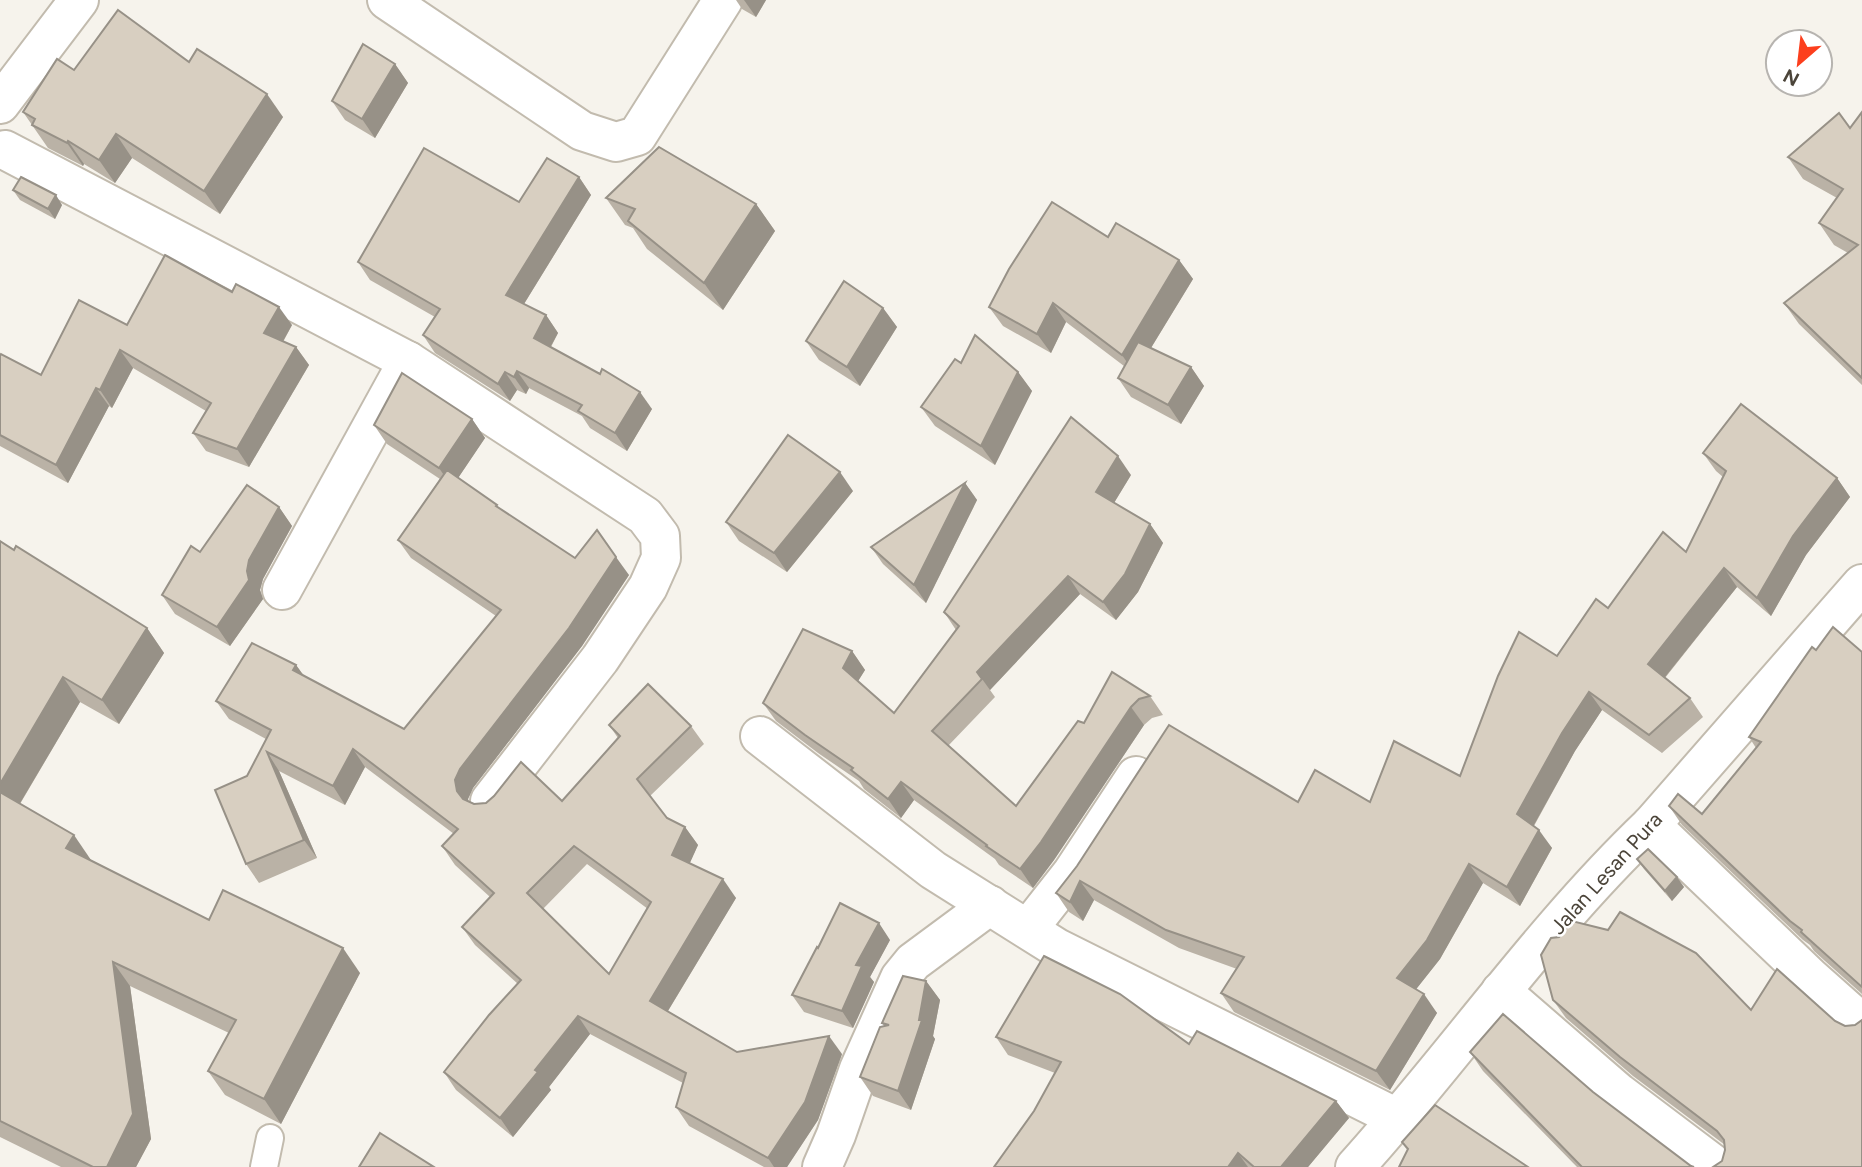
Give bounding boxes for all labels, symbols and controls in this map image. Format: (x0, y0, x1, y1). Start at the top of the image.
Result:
north arrow (1764, 28, 1834, 98)
text: N (1779, 64, 1803, 91)
street label: Jalan Lesan Pura (1545, 807, 1667, 939)

